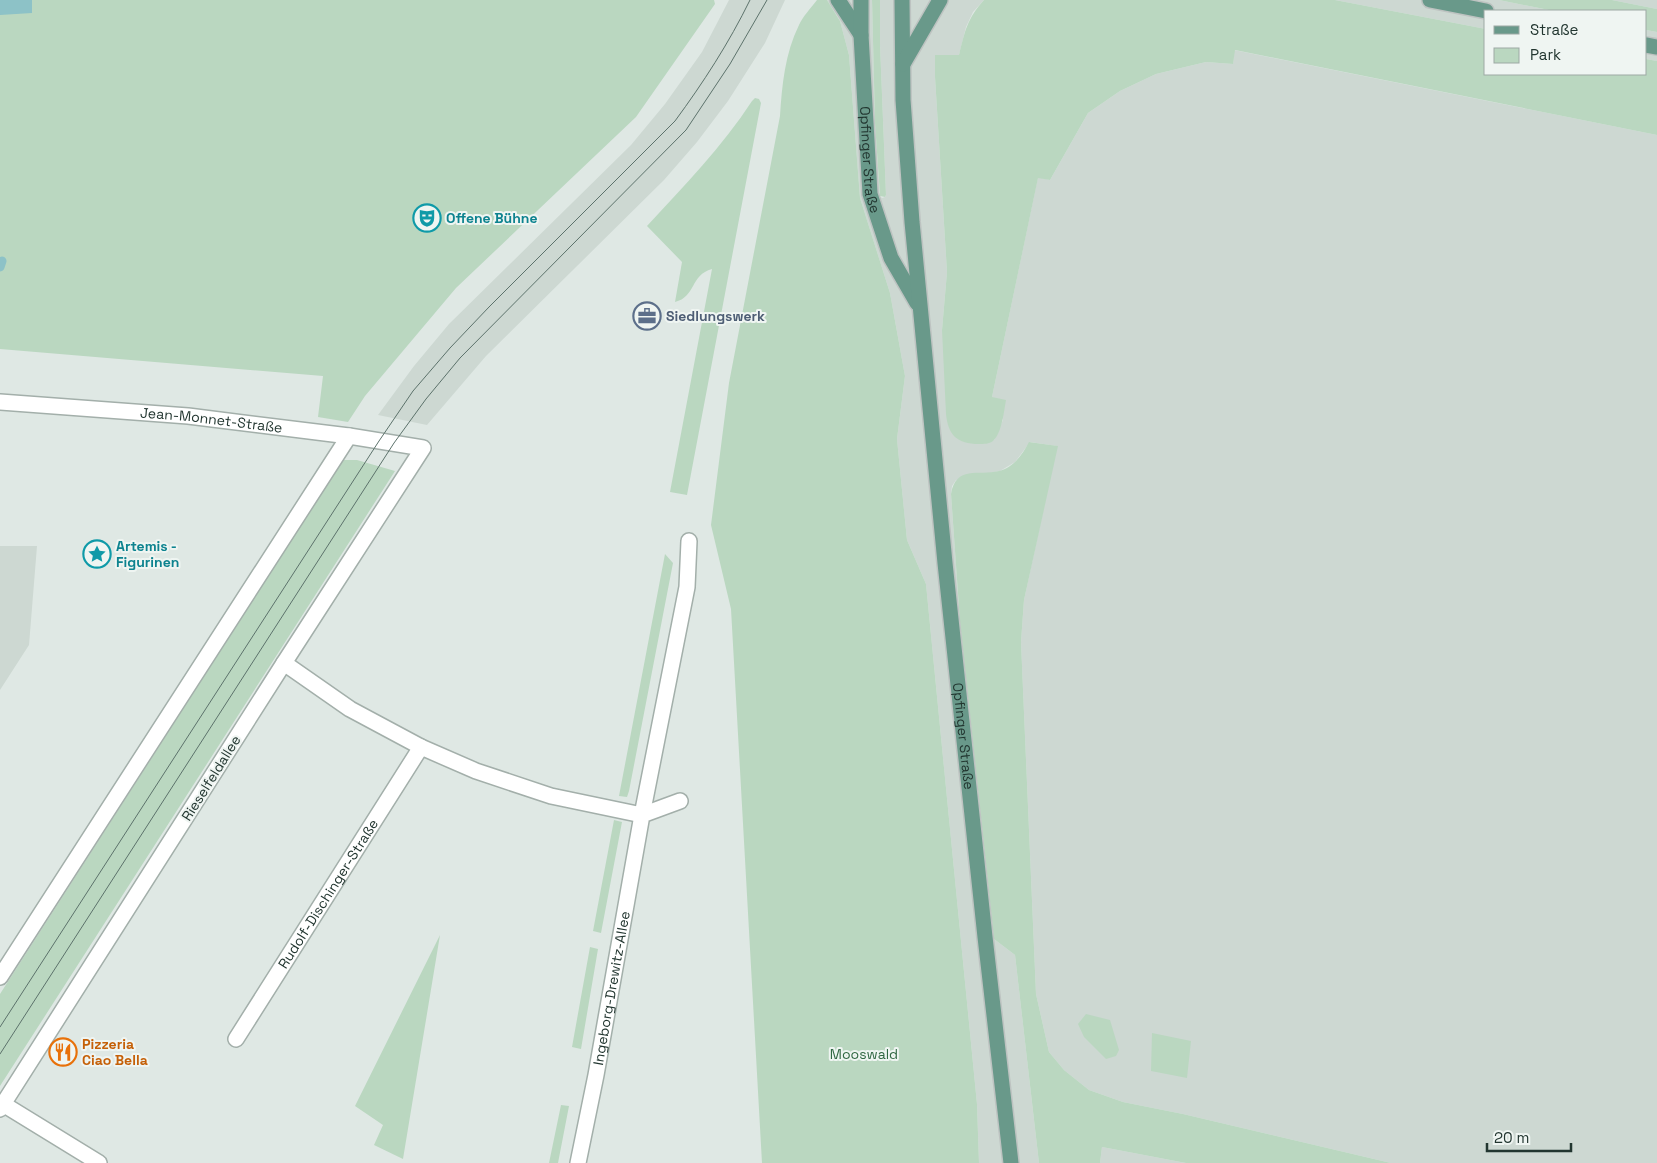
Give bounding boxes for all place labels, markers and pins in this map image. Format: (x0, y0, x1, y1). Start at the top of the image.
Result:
theatre icon: Offene Bühne (412, 203, 442, 233)
place label: Offene Bühne (446, 209, 538, 227)
office icon: Siedlungswerk (632, 301, 662, 331)
place label: Siedlungswerk (666, 307, 765, 325)
place label: Artemis - Figurinen (116, 537, 179, 571)
place icon: Artemis - Figurinen (82, 539, 112, 569)
place label: Pizzeria Ciao Bella (82, 1035, 148, 1069)
restaurant icon: Pizzeria Ciao Bella (48, 1037, 78, 1067)

